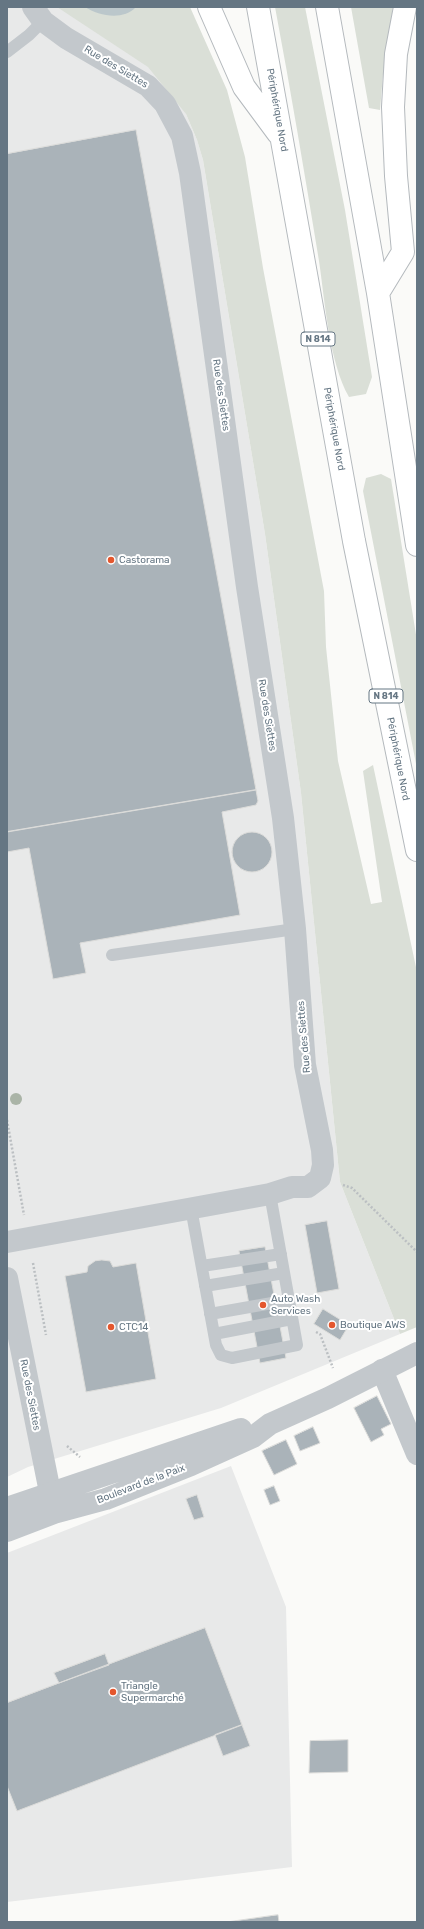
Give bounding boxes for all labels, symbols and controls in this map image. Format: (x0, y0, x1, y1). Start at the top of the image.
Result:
street label: Rue des Siettes (82, 43, 150, 91)
street label: Périphérique Nord (264, 67, 290, 153)
road number: N 814 (301, 332, 335, 346)
street label: Rue des Siettes (210, 358, 232, 432)
street label: Périphérique Nord (321, 386, 347, 472)
place label: Castorama (119, 554, 170, 566)
marker: Castorama (106, 555, 116, 565)
street label: Rue des Siettes (255, 678, 279, 752)
road number: N 814 (369, 689, 403, 703)
street label: Périphérique Nord (384, 716, 412, 802)
street label: Rue des Siettes (295, 1000, 313, 1074)
place label: Auto Wash Services (271, 1293, 320, 1316)
marker: Auto Wash Services (258, 1300, 268, 1310)
place label: Boutique AWS (340, 1319, 405, 1331)
marker: Boutique AWS (327, 1320, 337, 1330)
place label: CTC14 (119, 1321, 148, 1333)
marker: CTC14 (106, 1322, 116, 1332)
street label: Rue des Siettes (17, 1358, 43, 1432)
street label: Boulevard de la Paix (95, 1462, 187, 1506)
place label: Triangle Supermarché (121, 1680, 184, 1704)
marker: Triangle Supermarché (108, 1687, 118, 1697)

